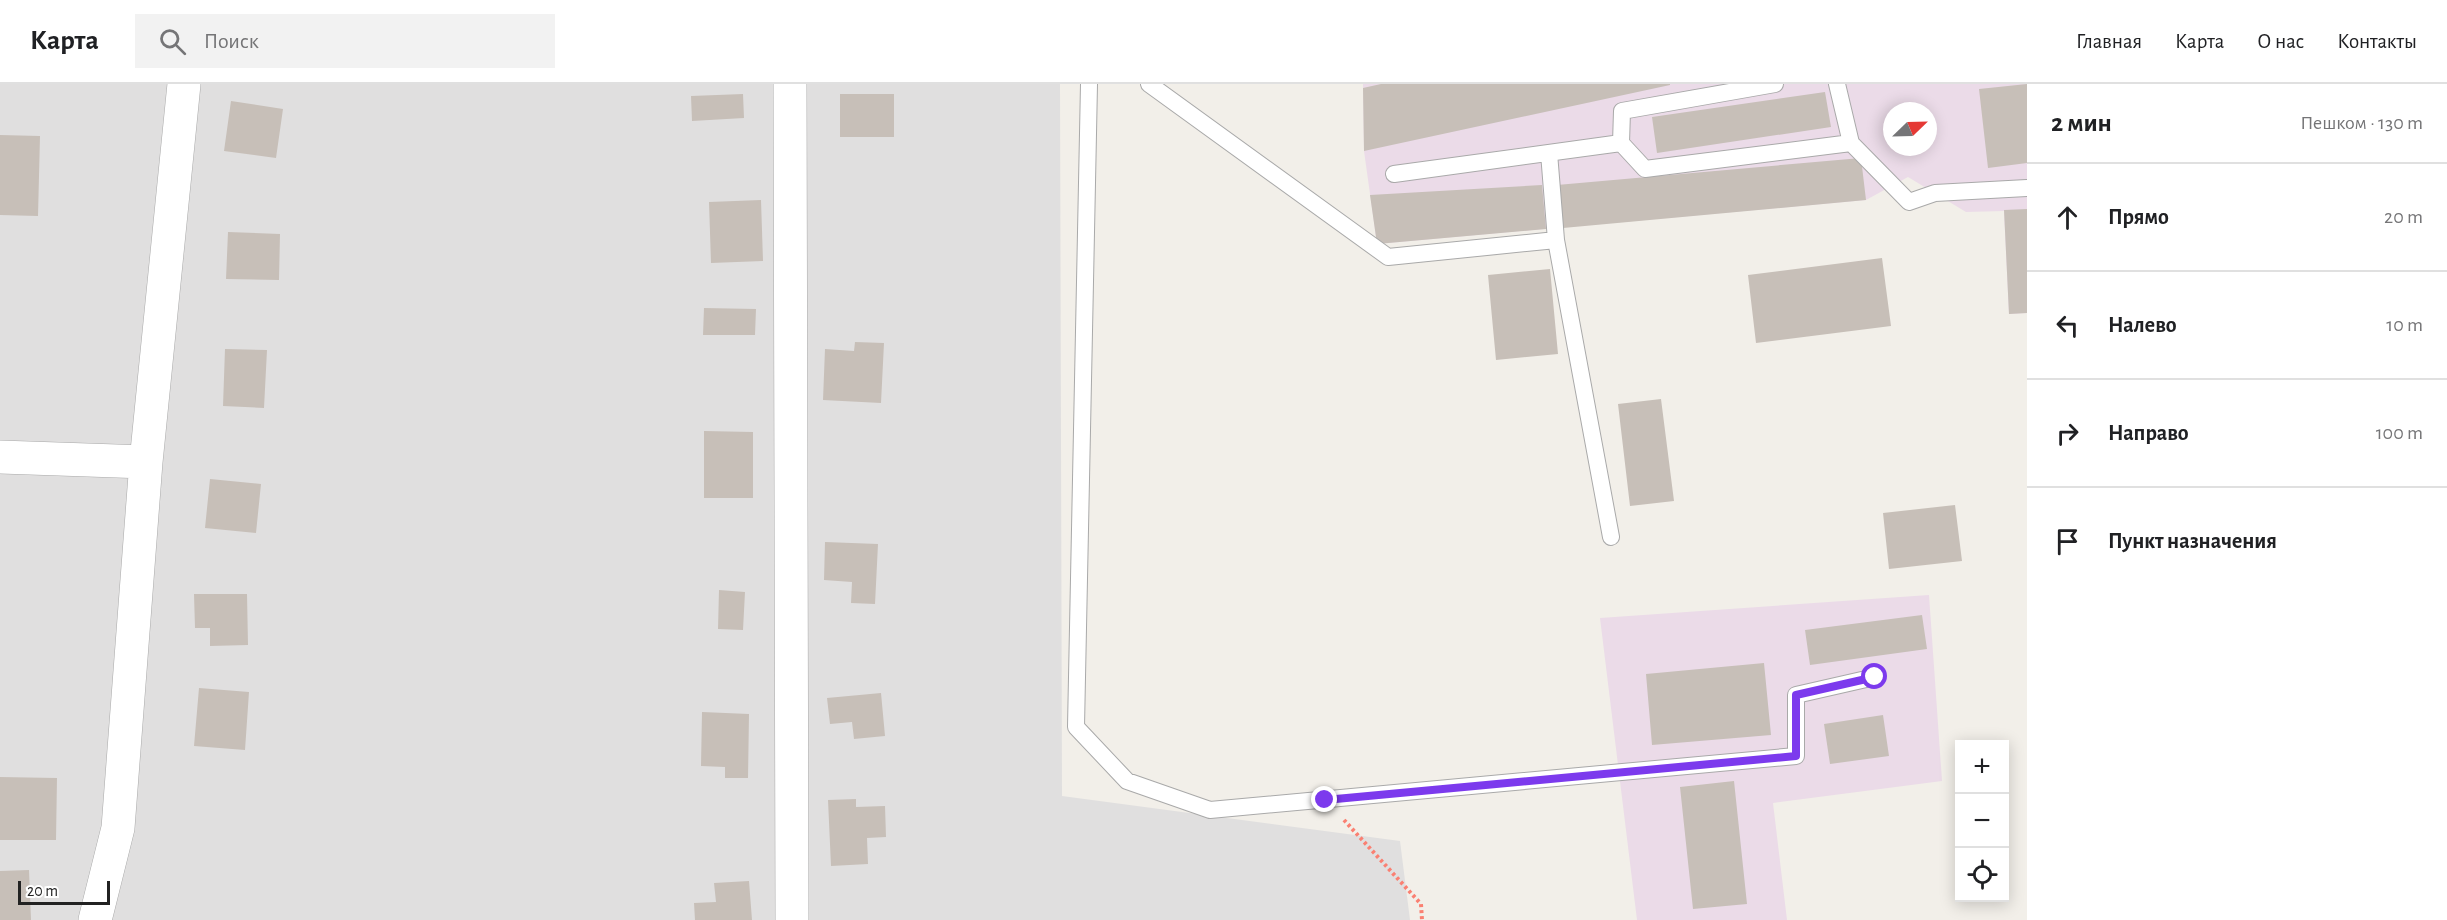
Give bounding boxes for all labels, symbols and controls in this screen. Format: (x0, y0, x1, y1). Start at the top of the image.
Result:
search box (135, 14, 555, 68)
icon: search (156, 25, 189, 58)
text: Карта (30, 27, 99, 55)
text: Поиск (204, 30, 259, 52)
text: Главная (2076, 31, 2142, 52)
text: Карта (2175, 31, 2224, 52)
text: О нас (2257, 31, 2304, 52)
text: Контакты (2337, 31, 2417, 52)
north arrow (1883, 102, 1937, 156)
text: 2 мин (2051, 110, 2112, 136)
text: Пешком · 130 m (2300, 113, 2423, 133)
icon: ahead (2051, 201, 2084, 234)
text: Прямо (2108, 206, 2169, 228)
text: 20 m (2384, 207, 2423, 227)
icon: left (2051, 309, 2084, 342)
text: Налево (2108, 314, 2177, 336)
text: 10 m (2386, 315, 2423, 335)
icon: right (2051, 417, 2084, 450)
text: Направо (2108, 422, 2189, 444)
text: 100 m (2376, 423, 2423, 443)
icon: arrive (2051, 525, 2084, 558)
text: Пункт назначения (2108, 530, 2277, 552)
route start (1861, 663, 1887, 689)
map controls (1955, 740, 2009, 902)
button: + (1955, 740, 2009, 794)
route end (1311, 786, 1337, 812)
button: − (1955, 794, 2009, 848)
button: locate (1955, 848, 2009, 902)
scale bar (18, 878, 110, 906)
text: 20 m (27, 883, 58, 899)

